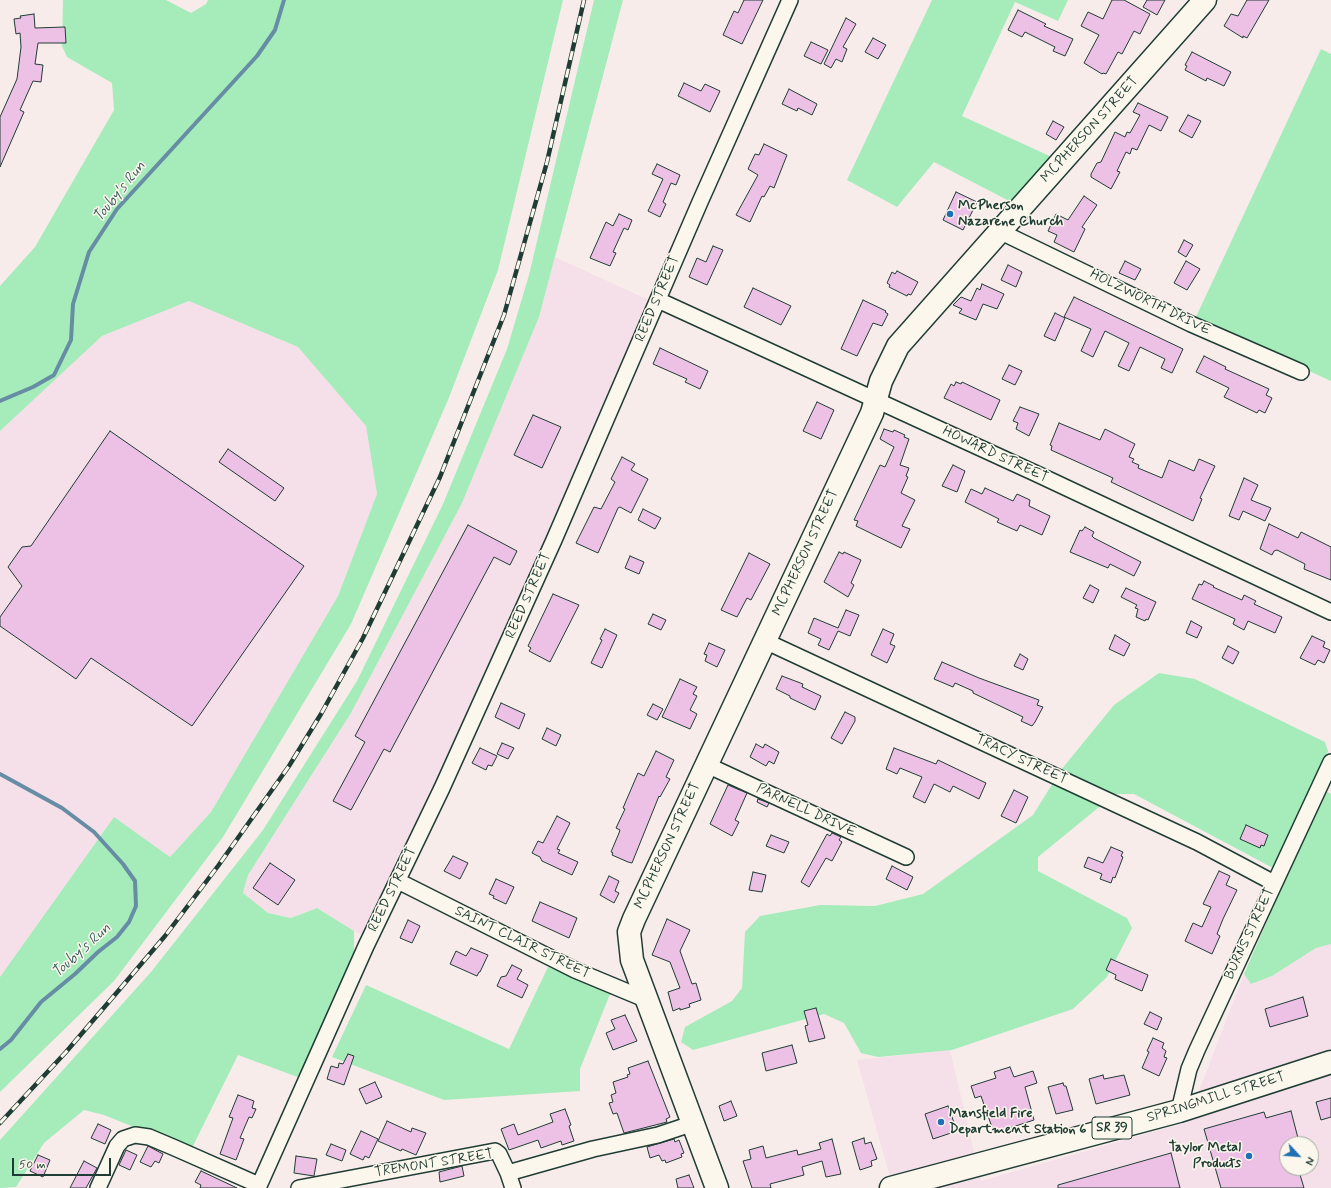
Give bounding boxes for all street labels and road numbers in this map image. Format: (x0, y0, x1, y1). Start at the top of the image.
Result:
street label: MCPHERSON STREET (1038, 73, 1142, 187)
street label: REED STREET (632, 253, 684, 345)
street label: HOLZWORTH DRIVE (1087, 266, 1213, 340)
street label: HOWARD STREET (939, 423, 1051, 487)
street label: MCPHERSON STREET (769, 487, 843, 619)
street label: REED STREET (503, 551, 555, 641)
street label: TRACY STREET (972, 731, 1070, 789)
street label: MCPHERSON STREET (631, 780, 705, 912)
street label: PARNELL DRIVE (753, 781, 859, 841)
street label: REED STREET (365, 845, 421, 935)
street label: BURNS STREET (1221, 886, 1279, 982)
street label: SAINT CLAIR STREET (452, 903, 592, 983)
street label: SPRINGMILL STREET (1145, 1069, 1287, 1127)
road number: SR 39 (1092, 1117, 1132, 1139)
street label: TREMONT STREET (373, 1146, 495, 1182)

